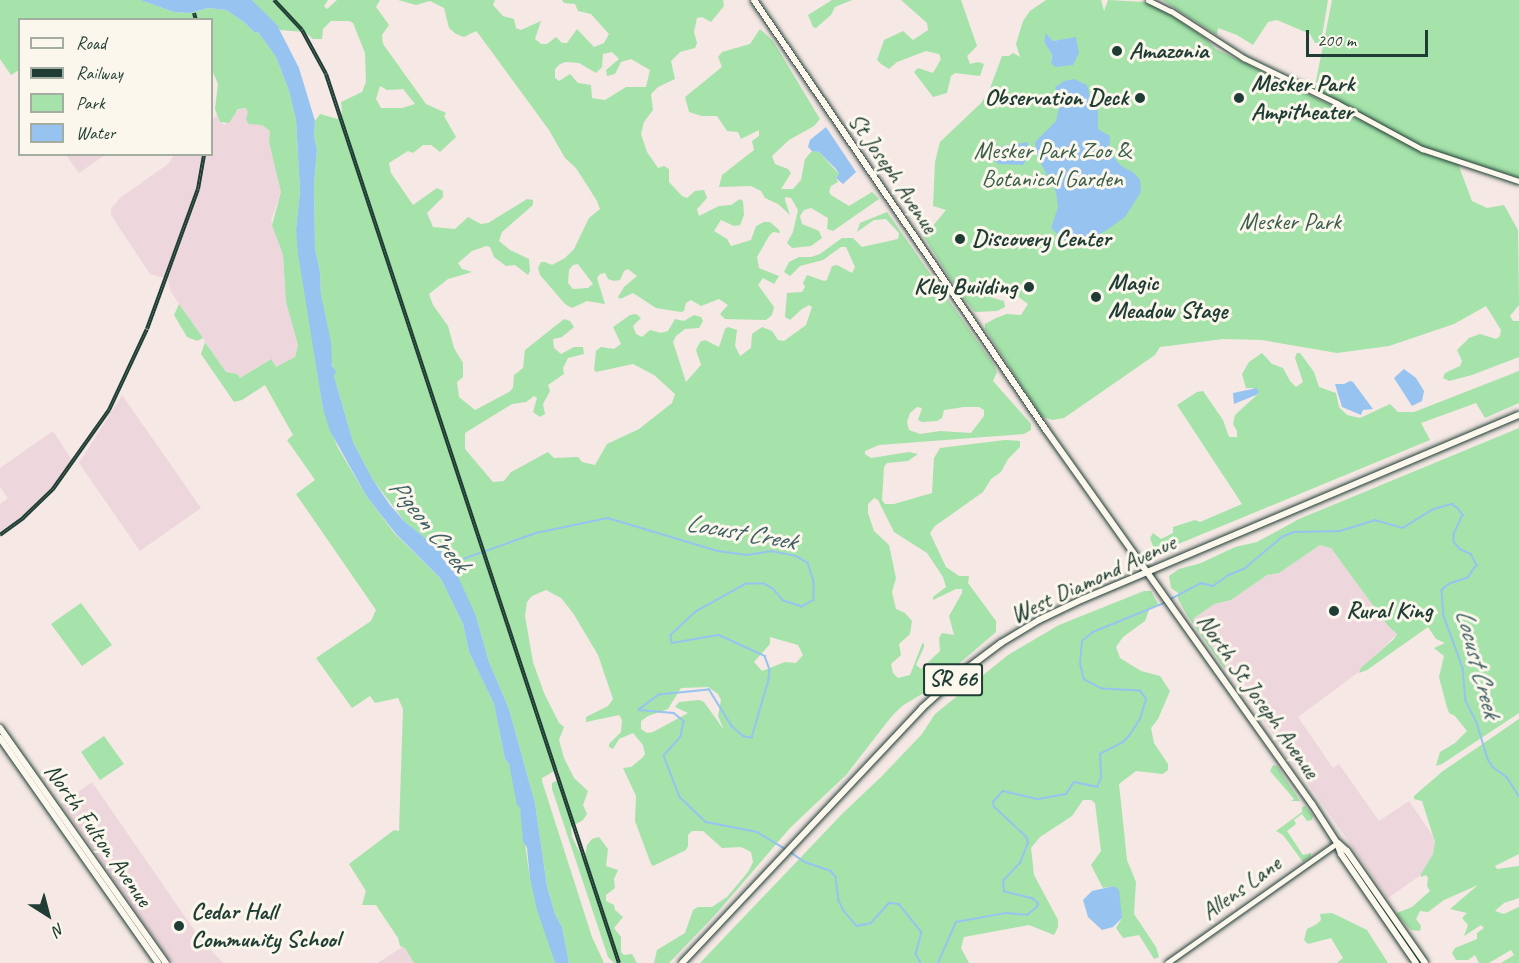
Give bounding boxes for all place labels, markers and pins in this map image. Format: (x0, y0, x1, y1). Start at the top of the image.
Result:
place label: Amazonia (1129, 37, 1208, 65)
marker: Amazonia (1110, 44, 1124, 58)
place label: Mesker Park Ampitheater (1251, 70, 1355, 126)
place label: Observation Deck (984, 84, 1128, 112)
marker: Observation Deck (1133, 91, 1147, 105)
marker: Mesker Park Ampitheater (1232, 91, 1246, 105)
place label: Discovery Center (972, 225, 1111, 253)
marker: Discovery Center (953, 232, 967, 246)
place label: Magic Meadow Stage (1108, 269, 1228, 325)
place label: Kley Building (914, 273, 1017, 301)
marker: Kley Building (1022, 280, 1036, 294)
marker: Magic Meadow Stage (1089, 290, 1103, 304)
place label: Rural King (1346, 597, 1433, 625)
marker: Rural King (1327, 604, 1341, 618)
place label: Cedar Hall Community School (191, 898, 339, 954)
marker: Cedar Hall Community School (172, 919, 186, 933)

